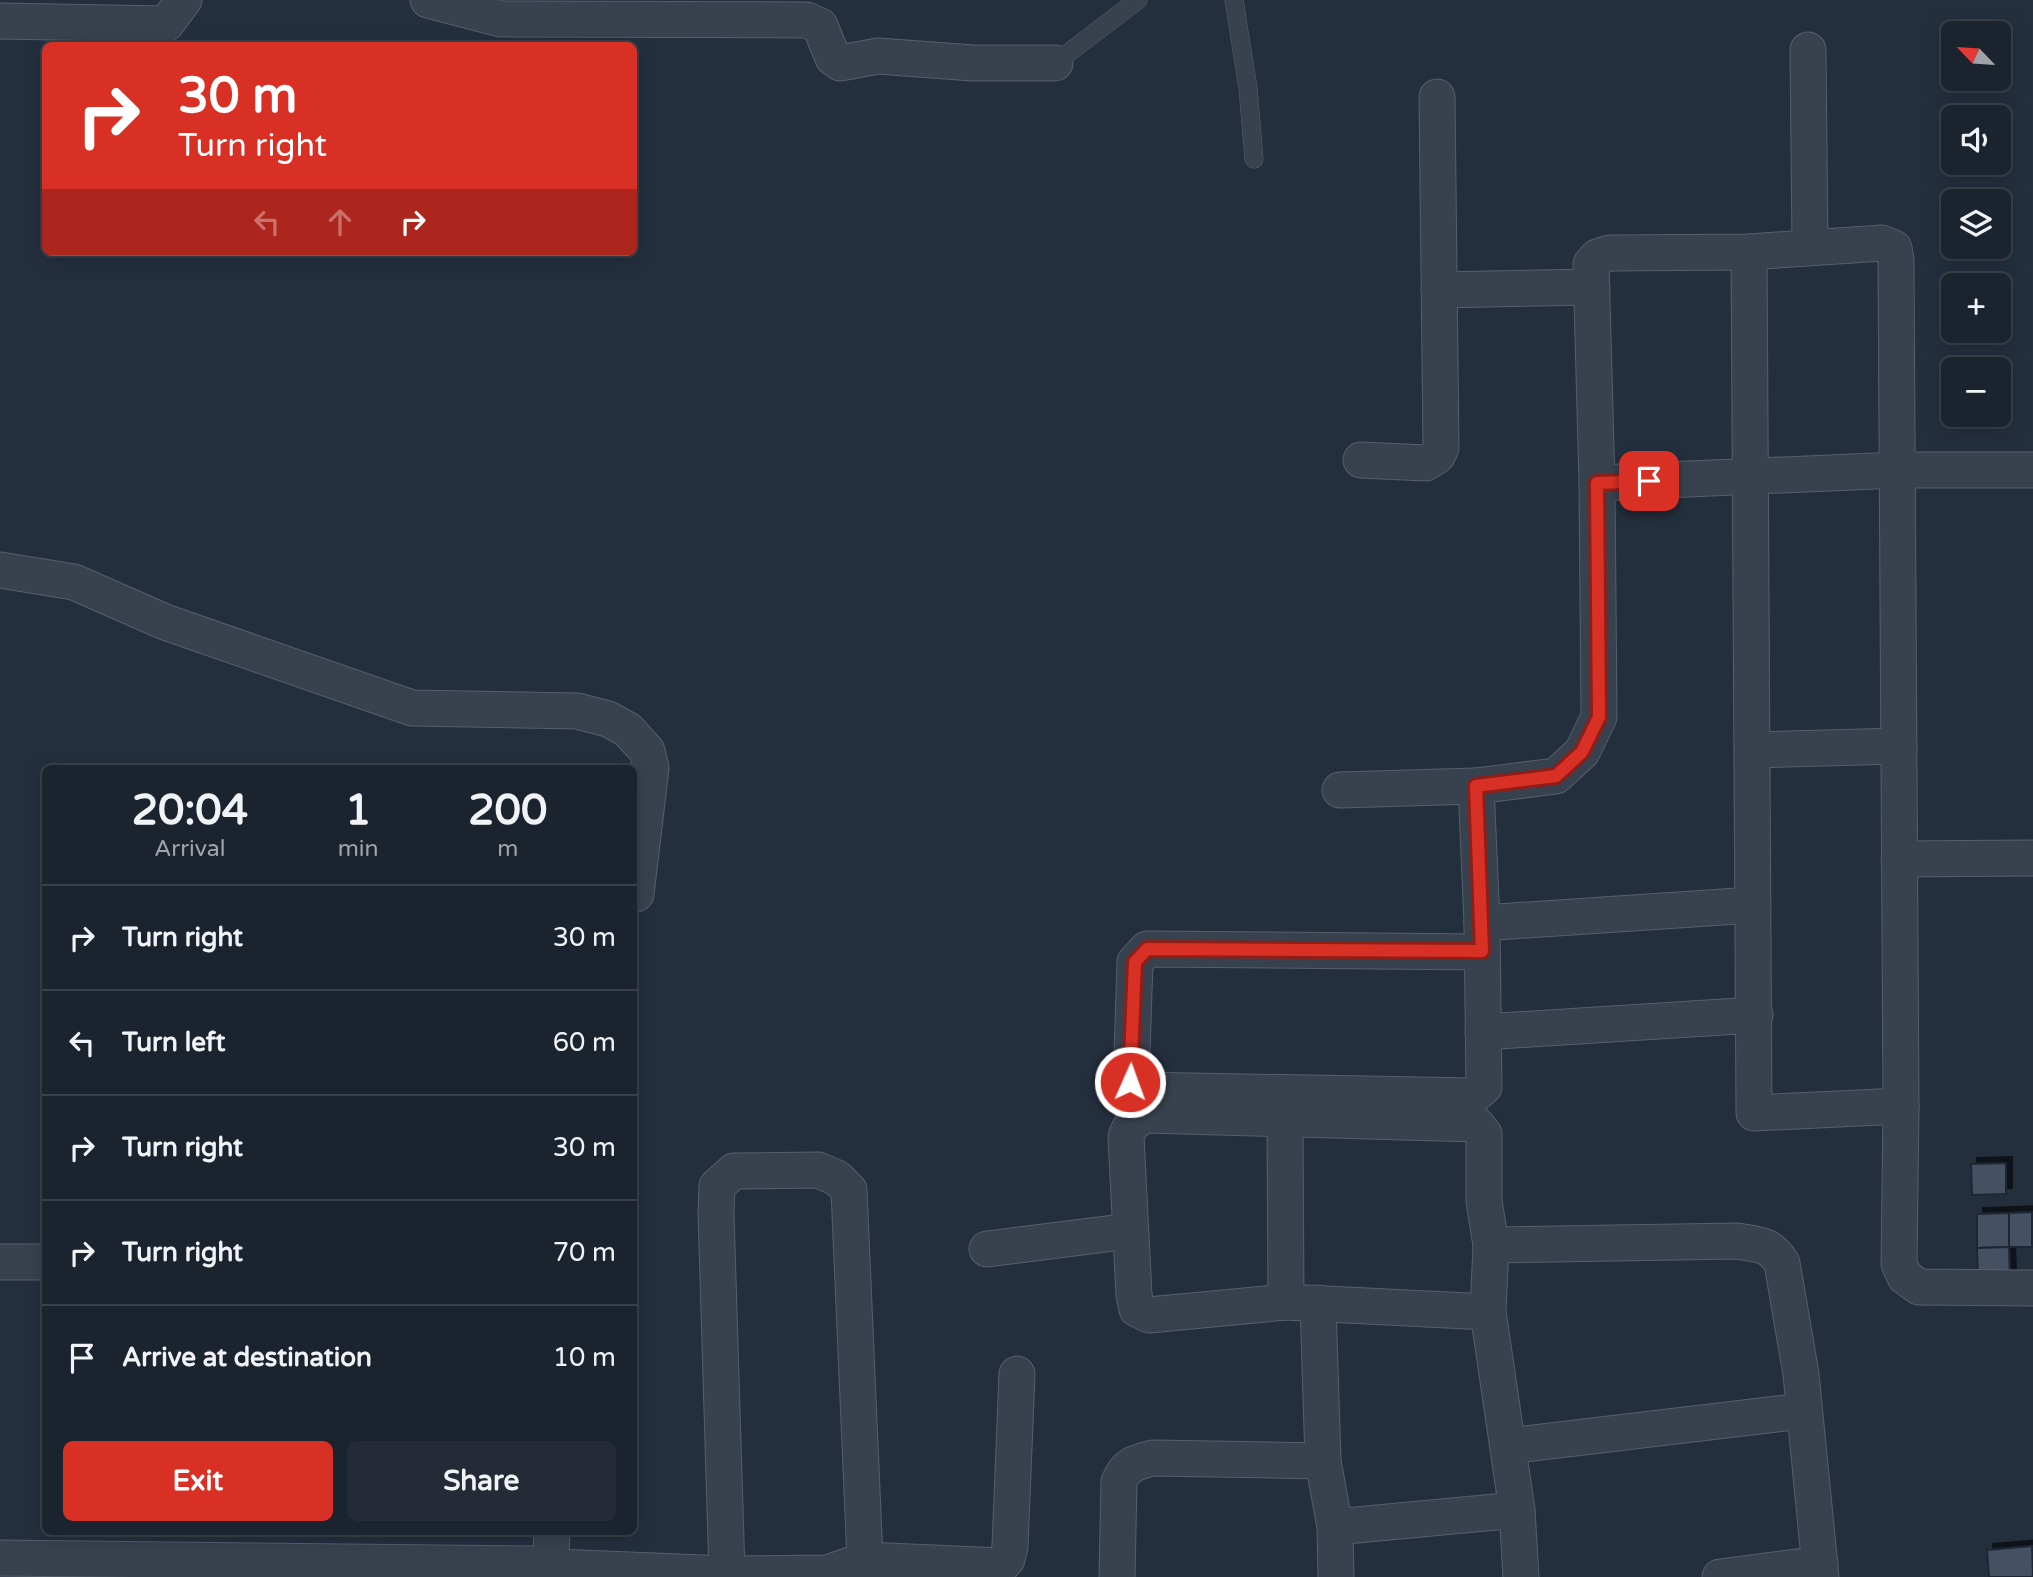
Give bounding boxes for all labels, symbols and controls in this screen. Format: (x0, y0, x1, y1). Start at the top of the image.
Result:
north arrow (1941, 21, 2011, 91)
map controls (1941, 21, 2011, 427)
text: 30 m (178, 67, 297, 126)
icon: right (63, 70, 154, 161)
button: sound (1941, 105, 2011, 175)
text: Turn right (178, 127, 327, 165)
button: layers (1941, 189, 2011, 259)
icon: left (248, 203, 286, 241)
icon: ahead (321, 203, 359, 241)
icon: right (394, 203, 432, 241)
button: + (1941, 273, 2011, 343)
button: − (1941, 357, 2011, 427)
pin (1619, 451, 1679, 511)
icon: arrive (1630, 462, 1668, 500)
text: 20:04 (132, 785, 248, 836)
text: 1 (345, 785, 371, 836)
text: 200 (468, 785, 547, 836)
text: Arrival (154, 835, 225, 863)
text: min (338, 835, 379, 863)
text: m (497, 835, 518, 863)
icon: right (63, 919, 101, 957)
text: Turn right (122, 922, 243, 953)
text: 30 m (553, 922, 616, 953)
icon: left (63, 1024, 101, 1062)
text: Turn left (122, 1027, 225, 1058)
text: 60 m (553, 1027, 616, 1058)
position arrow (1093, 1045, 1167, 1119)
icon: right (63, 1129, 101, 1167)
text: Turn right (122, 1132, 243, 1163)
text: 30 m (553, 1132, 616, 1163)
icon: right (63, 1234, 101, 1272)
text: Turn right (122, 1237, 243, 1268)
text: 70 m (553, 1237, 616, 1268)
icon: arrive (63, 1339, 101, 1377)
text: Arrive at destination (122, 1342, 372, 1373)
text: 10 m (553, 1342, 616, 1373)
button: Exit (63, 1441, 333, 1521)
button: Share (347, 1441, 616, 1521)

